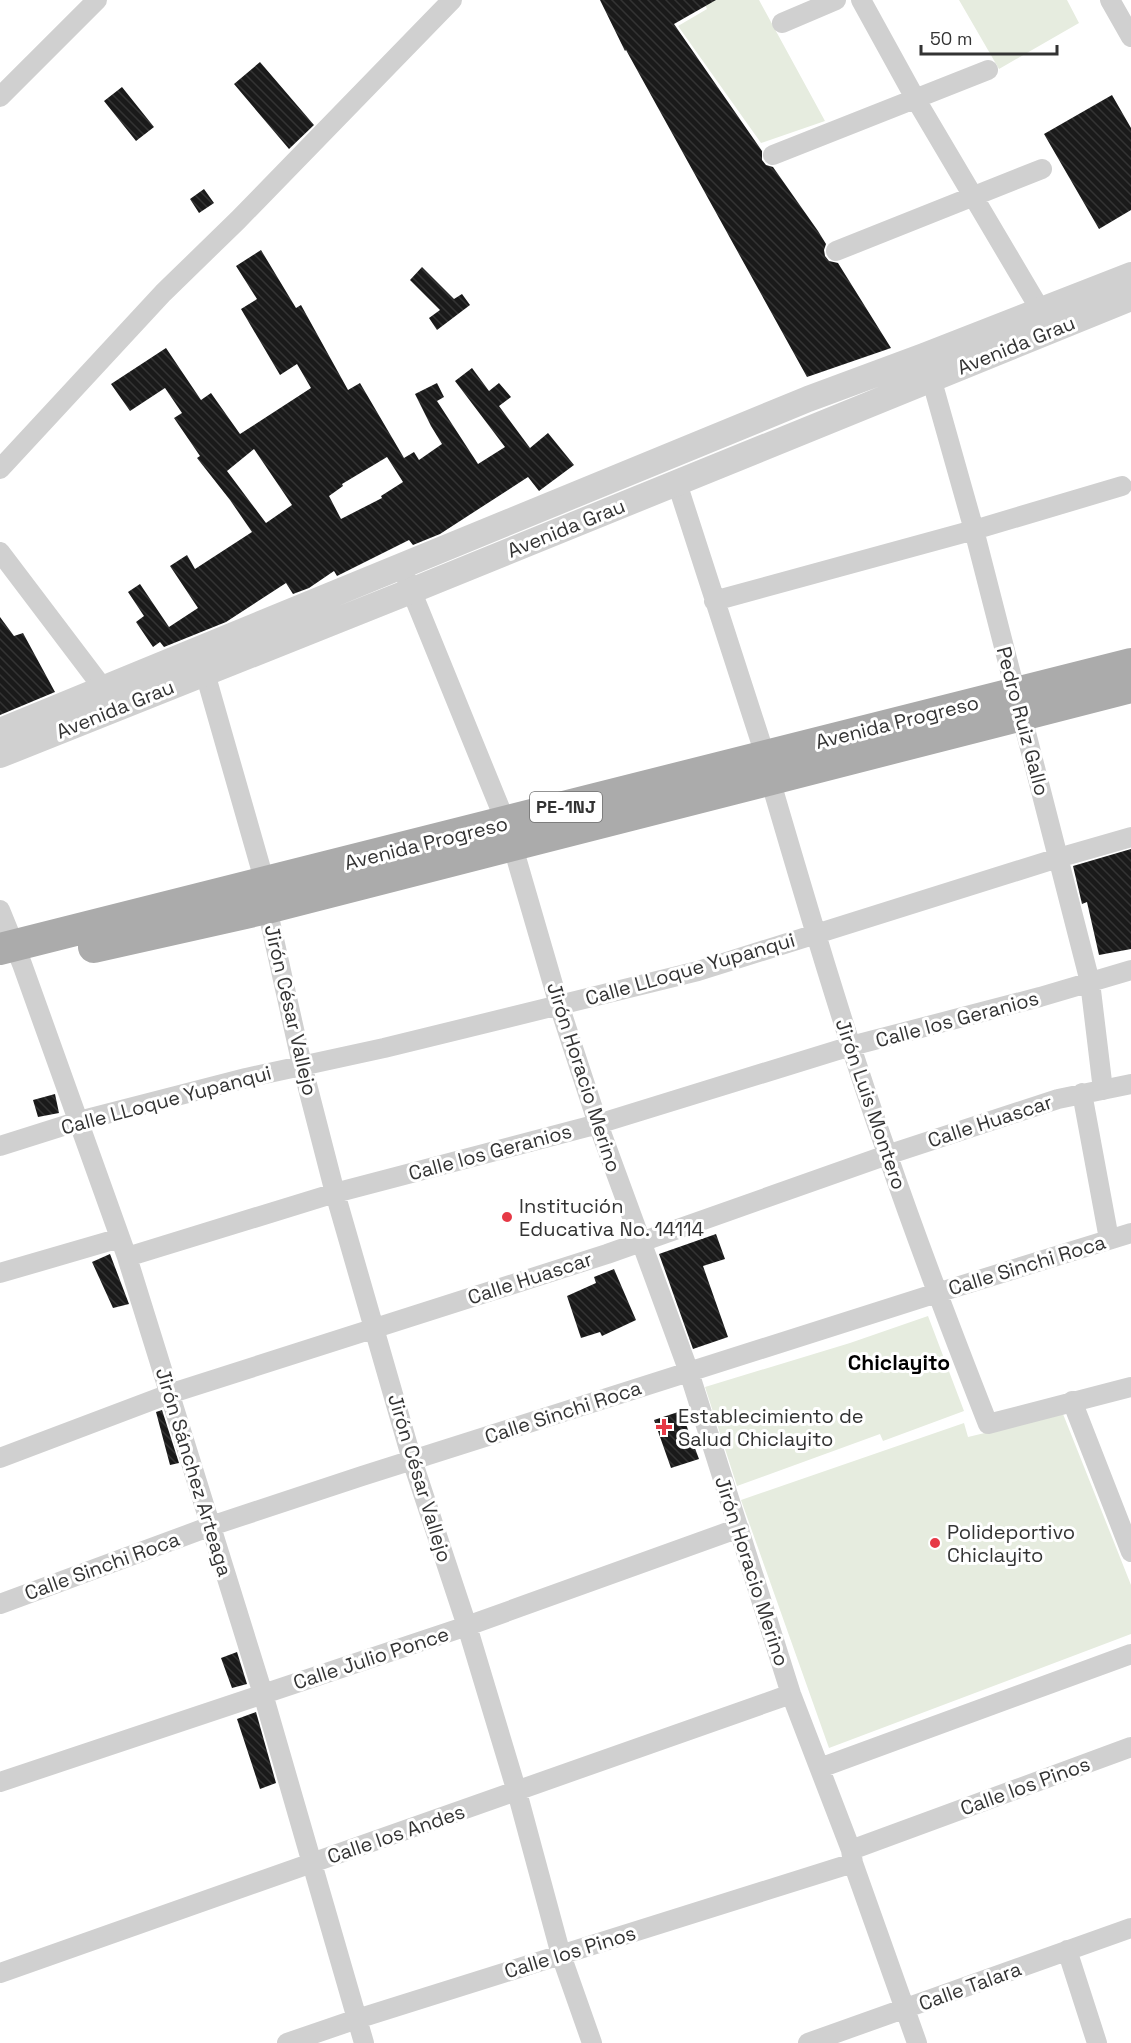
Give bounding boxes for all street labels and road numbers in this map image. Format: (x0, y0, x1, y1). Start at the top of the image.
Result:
street label: Avenida Grau (953, 310, 1079, 380)
street label: Avenida Grau (503, 493, 629, 563)
street label: Pedro Ruiz Gallo (991, 644, 1055, 798)
street label: Avenida Grau (52, 674, 178, 744)
street label: Avenida Progreso (813, 689, 981, 755)
road number: PE-1NJ (530, 792, 602, 822)
street label: Avenida Progreso (342, 810, 510, 876)
street label: Jirón César Vallejo (259, 922, 323, 1098)
street label: Calle LLoque Yupanqui (582, 927, 798, 1011)
street label: Jirón Horacio Merino (541, 979, 627, 1175)
street label: Calle los Geranios (873, 985, 1041, 1053)
street label: Jirón Luis Montero (830, 1015, 912, 1193)
street label: Calle LLoque Yupanqui (58, 1059, 274, 1141)
street label: Calle Huascar (924, 1089, 1056, 1153)
street label: Calle los Geranios (406, 1118, 574, 1186)
street label: Calle Sinchi Roca (945, 1229, 1109, 1301)
street label: Calle Huascar (464, 1246, 596, 1310)
street label: Jirón Sánchez Arteaga (150, 1364, 238, 1580)
street label: Calle Sinchi Roca (481, 1374, 645, 1450)
street label: Jirón César Vallejo (382, 1391, 458, 1565)
street label: Jirón Horacio Merino (709, 1473, 795, 1669)
street label: Calle Sinchi Roca (21, 1526, 183, 1606)
street label: Calle Julio Ponce (290, 1621, 452, 1695)
street label: Calle los Pinos (957, 1751, 1093, 1821)
street label: Calle los Andes (324, 1798, 468, 1870)
street label: Calle los Pinos (501, 1920, 639, 1984)
street label: Calle Talara (915, 1955, 1025, 2017)

